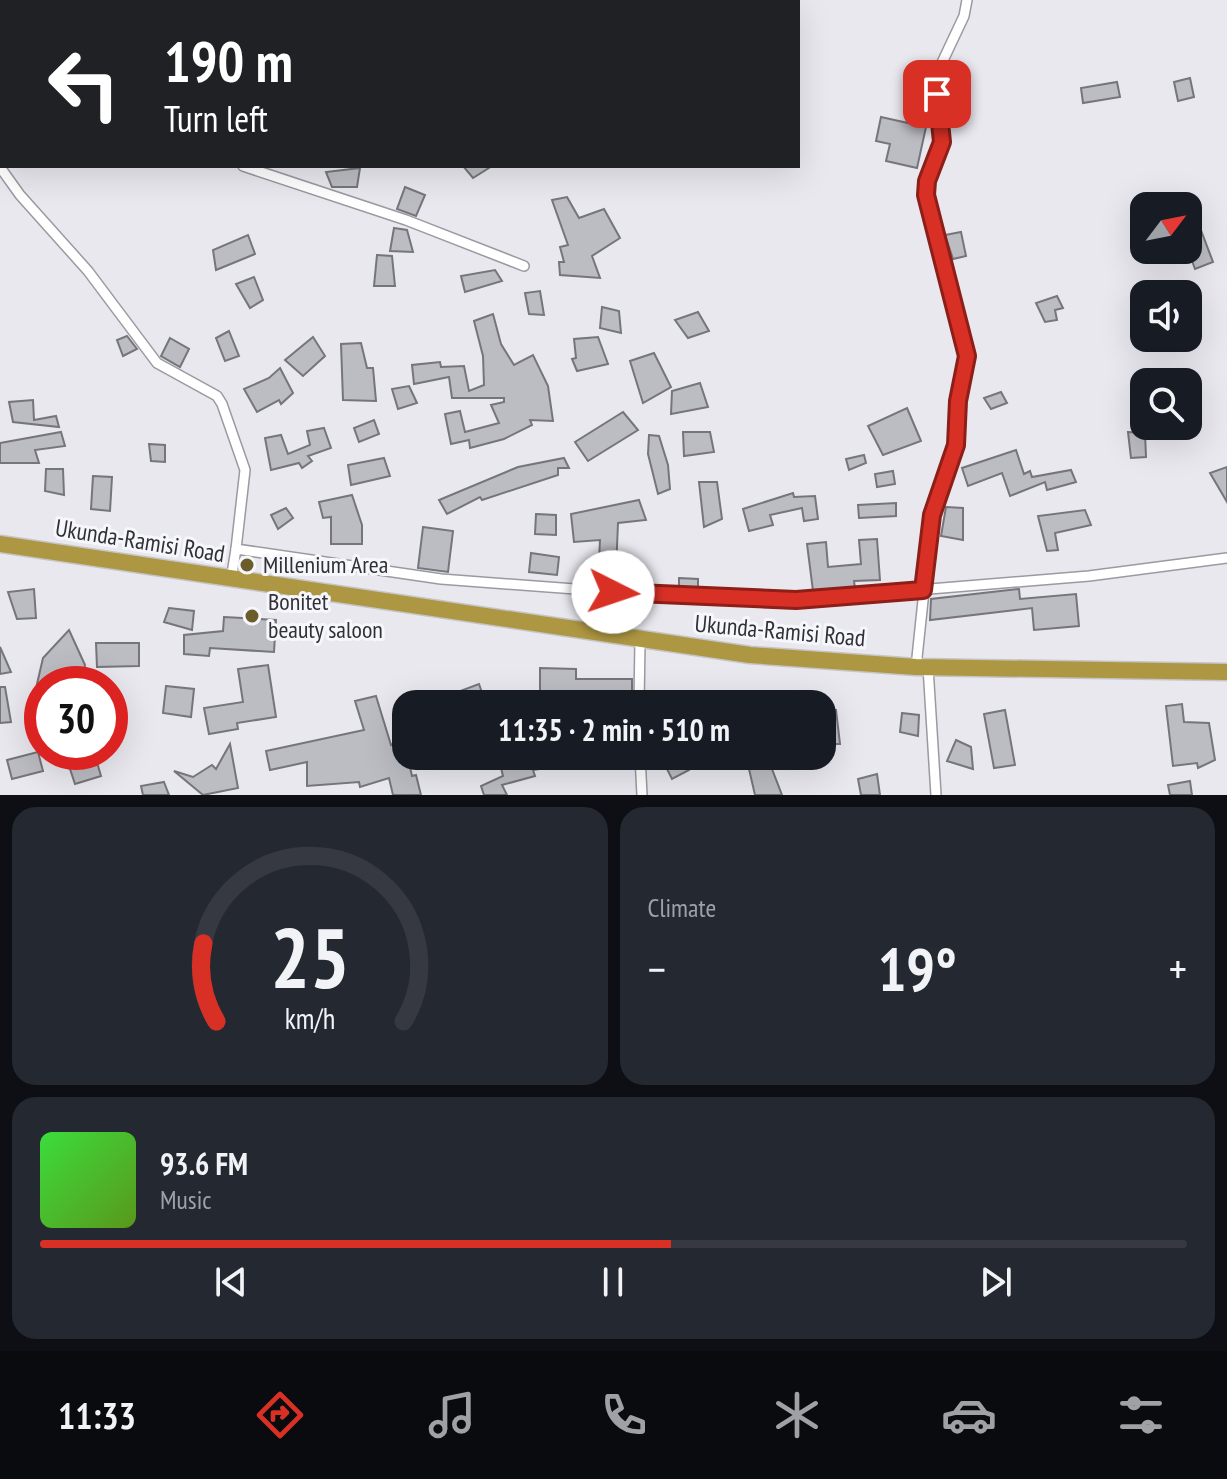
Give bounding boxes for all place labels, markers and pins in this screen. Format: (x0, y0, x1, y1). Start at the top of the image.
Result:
pin (903, 60, 971, 128)
place label: Millenium Area (263, 549, 388, 580)
marker: Millenium Area (238, 556, 256, 574)
place label: Bonitet beauty saloon (268, 586, 383, 645)
marker: Bonitet beauty saloon (243, 607, 261, 625)

